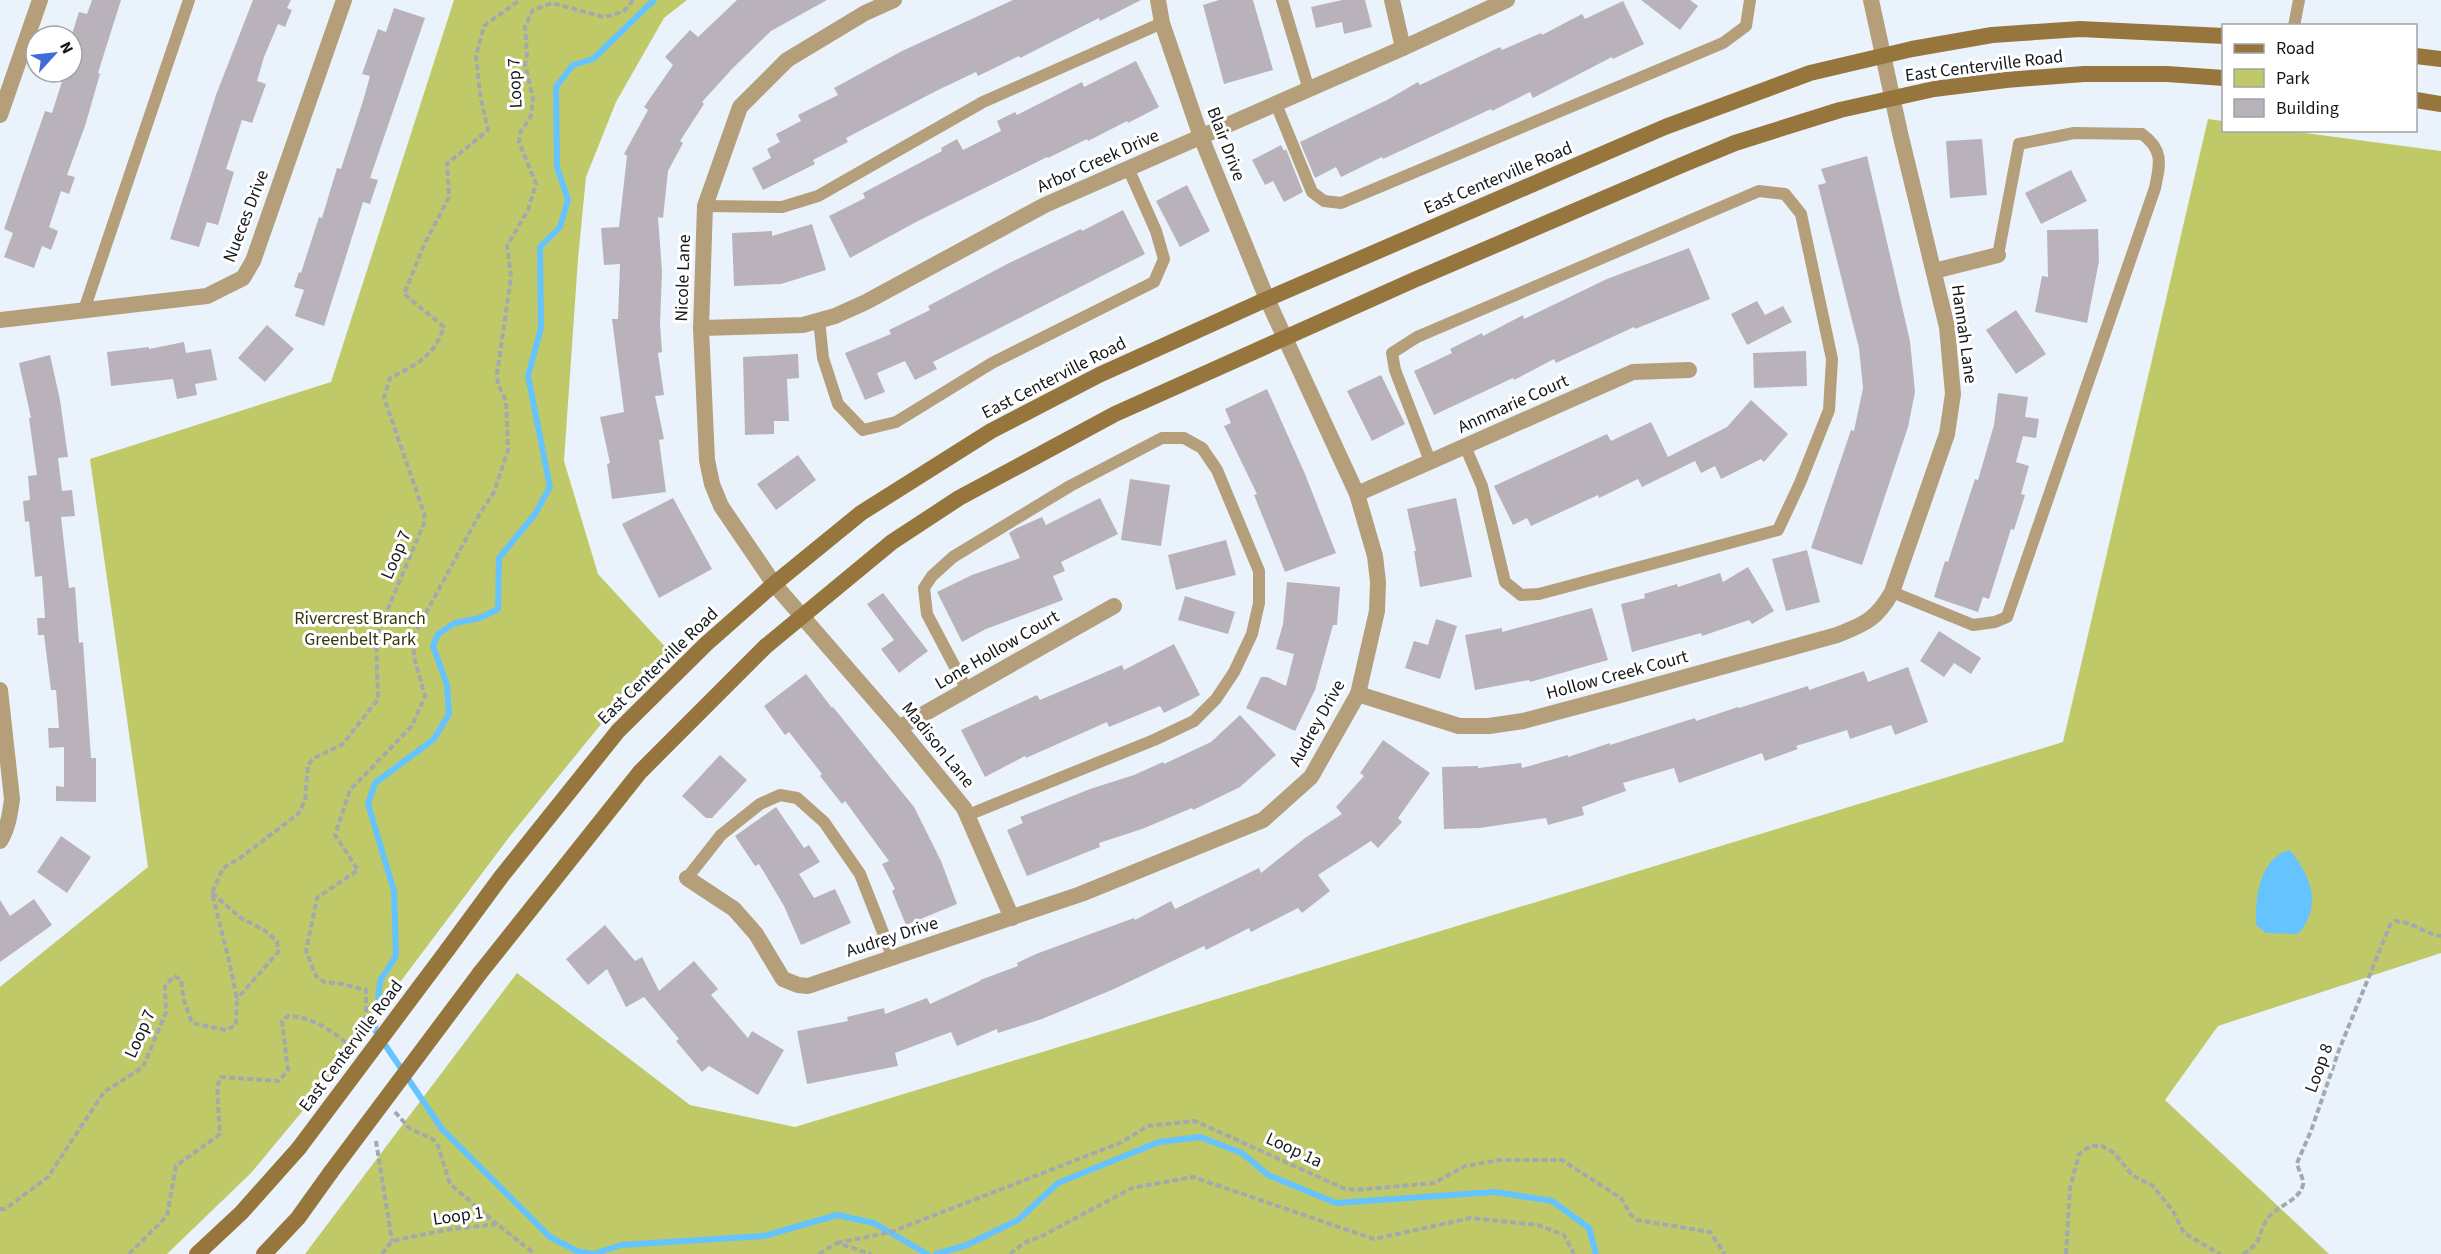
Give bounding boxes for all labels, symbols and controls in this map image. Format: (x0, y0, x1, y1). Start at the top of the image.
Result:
north arrow (24, 24, 84, 84)
legend (2222, 24, 2417, 132)
text: Road (2276, 36, 2315, 61)
text: N (54, 38, 79, 57)
street label: East Centerville Road (1904, 44, 2064, 88)
street label: Loop 7 (501, 57, 529, 109)
text: Park (2276, 66, 2310, 91)
text: Building (2276, 96, 2339, 121)
street label: Blair Drive (1200, 103, 1252, 185)
street label: Arbor Creek Drive (1033, 123, 1163, 199)
street label: East Centerville Road (1420, 135, 1576, 221)
street label: Nueces Drive (217, 166, 275, 266)
street label: Nicole Lane (669, 234, 697, 322)
street label: Hannah Lane (1945, 283, 1983, 385)
street label: East Centerville Road (977, 331, 1131, 425)
street label: Annmarie Court (1454, 368, 1572, 440)
street label: Loop 7 (375, 527, 417, 583)
street label: East Centerville Road (592, 602, 724, 730)
street label: Lone Hollow Court (930, 604, 1064, 696)
park label: Rivercrest Branch Greenbelt Park (294, 606, 426, 652)
street label: Hollow Creek Court (1543, 644, 1691, 706)
street label: Audrey Drive (1283, 675, 1351, 771)
street label: Madison Lane (896, 697, 980, 793)
street label: Audrey Drive (843, 910, 941, 964)
street label: East Centerville Road (293, 975, 409, 1117)
street label: Loop 7 (118, 1006, 162, 1062)
street label: Loop 8 (2299, 1040, 2339, 1096)
street label: Loop 1a (1262, 1126, 1326, 1174)
street label: Loop 1 (431, 1200, 485, 1232)

